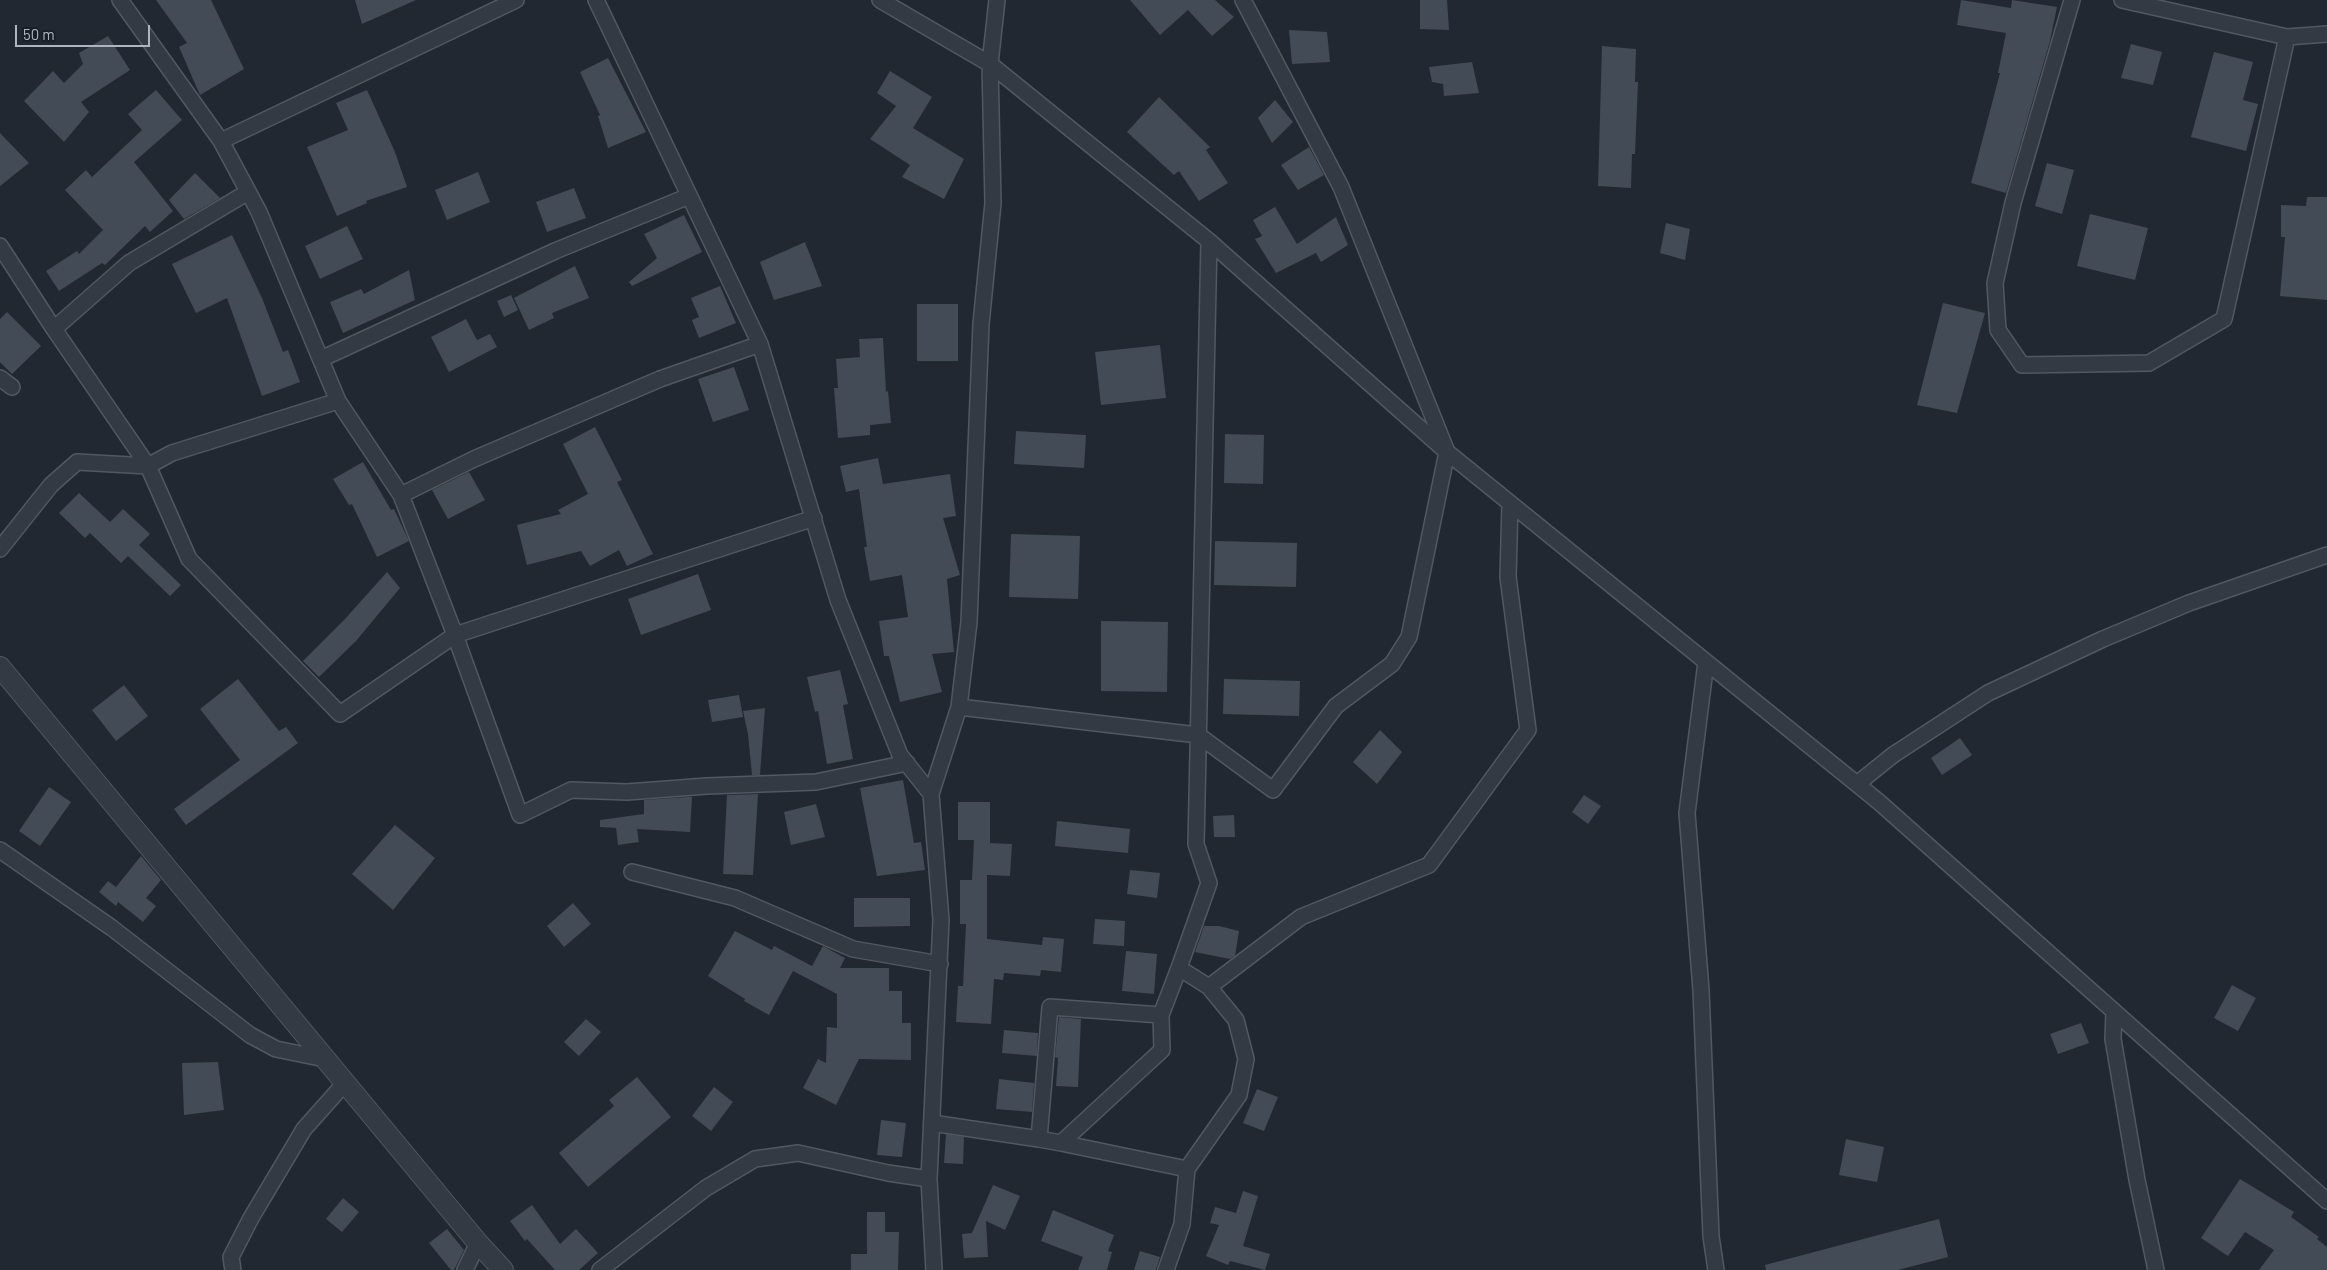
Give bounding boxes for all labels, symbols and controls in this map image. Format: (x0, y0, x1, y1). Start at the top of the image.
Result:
scale bar (18, 15, 152, 47)
text: 50 m (23, 25, 55, 43)

